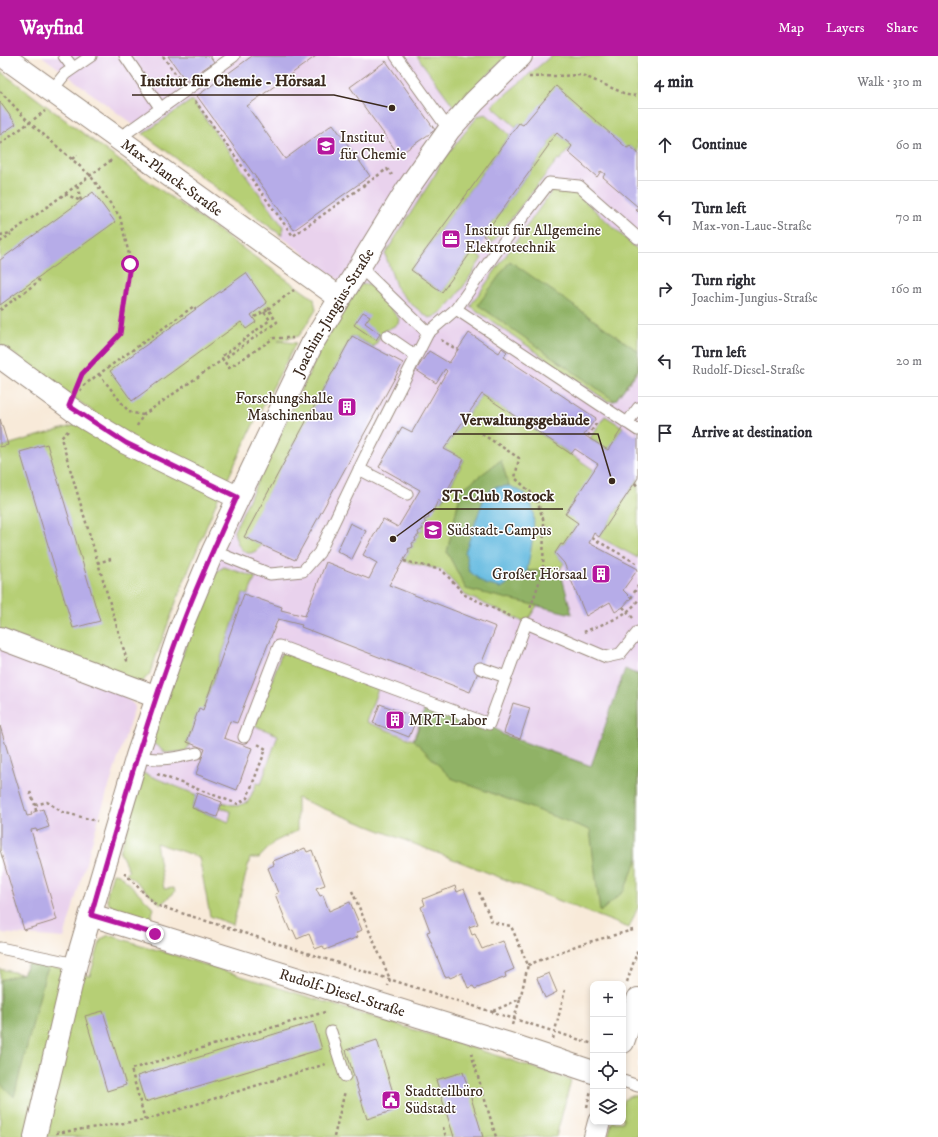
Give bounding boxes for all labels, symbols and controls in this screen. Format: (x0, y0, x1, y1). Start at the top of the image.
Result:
text: Wayfind (20, 17, 83, 40)
text: Map (778, 19, 804, 37)
text: Layers (826, 19, 864, 37)
text: Share (886, 19, 918, 37)
callout: Institut für Chemie - Hörsaal (132, 67, 334, 95)
text: Institut für Chemie - Hörsaal (140, 71, 327, 91)
text: 4 min (654, 71, 693, 93)
text: Walk · 310 m (857, 74, 922, 90)
place label: Institut für Chemie (340, 128, 406, 164)
icon: ahead (654, 134, 676, 156)
street label: Max-Planck-Straße (117, 135, 226, 221)
school or university icon: Institut für Chemie (315, 135, 337, 157)
text: Continue (692, 135, 747, 154)
text: 60 m (896, 137, 922, 153)
text: Turn left (692, 199, 746, 218)
icon: left (654, 206, 676, 228)
text: 70 m (896, 209, 922, 225)
text: Max-von-Laue-Straße (692, 218, 812, 234)
place label: Institut für Allgemeine Elektrotechnik (465, 221, 601, 257)
office icon: Institut für Allgemeine Elektrotechnik (440, 228, 462, 250)
street label: Joachim-Jungius-Straße (288, 245, 379, 381)
route start (121, 255, 139, 273)
text: Turn right (692, 271, 755, 290)
icon: right (654, 278, 676, 300)
text: 160 m (891, 281, 922, 297)
text: Joachim-Jungius-Straße (692, 290, 818, 306)
text: Turn left (692, 343, 746, 362)
icon: left (654, 350, 676, 372)
text: 20 m (896, 353, 922, 369)
text: Rudolf-Diesel-Straße (692, 362, 805, 378)
place label: Forschungshalle Maschinenbau (235, 389, 333, 425)
building icon: Forschungshalle Maschinenbau (336, 396, 358, 418)
callout: Verwaltungsgebäude (453, 406, 598, 434)
text: Verwaltungsgebäude (459, 410, 590, 430)
icon: arrive (654, 422, 676, 444)
text: Arrive at destination (692, 423, 812, 442)
callout: ST-Club Rostock (434, 481, 563, 509)
text: ST-Club Rostock (442, 486, 555, 506)
school or university icon: Südstadt-Campus (422, 519, 444, 541)
place label: Südstadt-Campus (447, 521, 552, 540)
building icon: Großer Hörsaal (590, 563, 612, 585)
place label: Großer Hörsaal (492, 565, 587, 584)
building icon: MRT-Labor (384, 709, 406, 731)
place label: MRT-Labor (409, 711, 488, 730)
route end (146, 925, 164, 943)
street label: Rudolf-Diesel-Straße (277, 965, 407, 1021)
map controls (590, 981, 626, 1125)
button: + (590, 981, 626, 1017)
button: − (590, 1017, 626, 1053)
button: locate (590, 1053, 626, 1089)
place label: Stadtteilbüro Südstadt (405, 1082, 483, 1118)
public building icon: Stadtteilbüro Südstadt (380, 1089, 402, 1111)
button: layers (590, 1089, 626, 1125)

